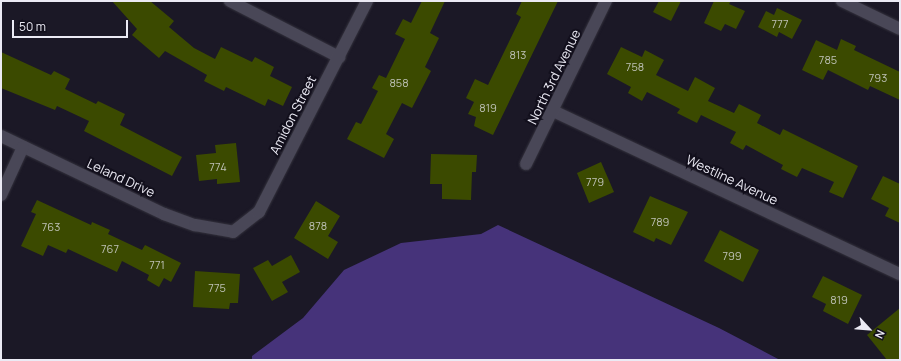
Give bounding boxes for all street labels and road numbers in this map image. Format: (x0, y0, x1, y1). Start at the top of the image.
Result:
street label: North 3rd Avenue (524, 27, 584, 127)
street label: Amidon Street (266, 73, 320, 157)
street label: Westline Avenue (684, 152, 780, 208)
street label: Leland Drive (85, 156, 157, 200)

